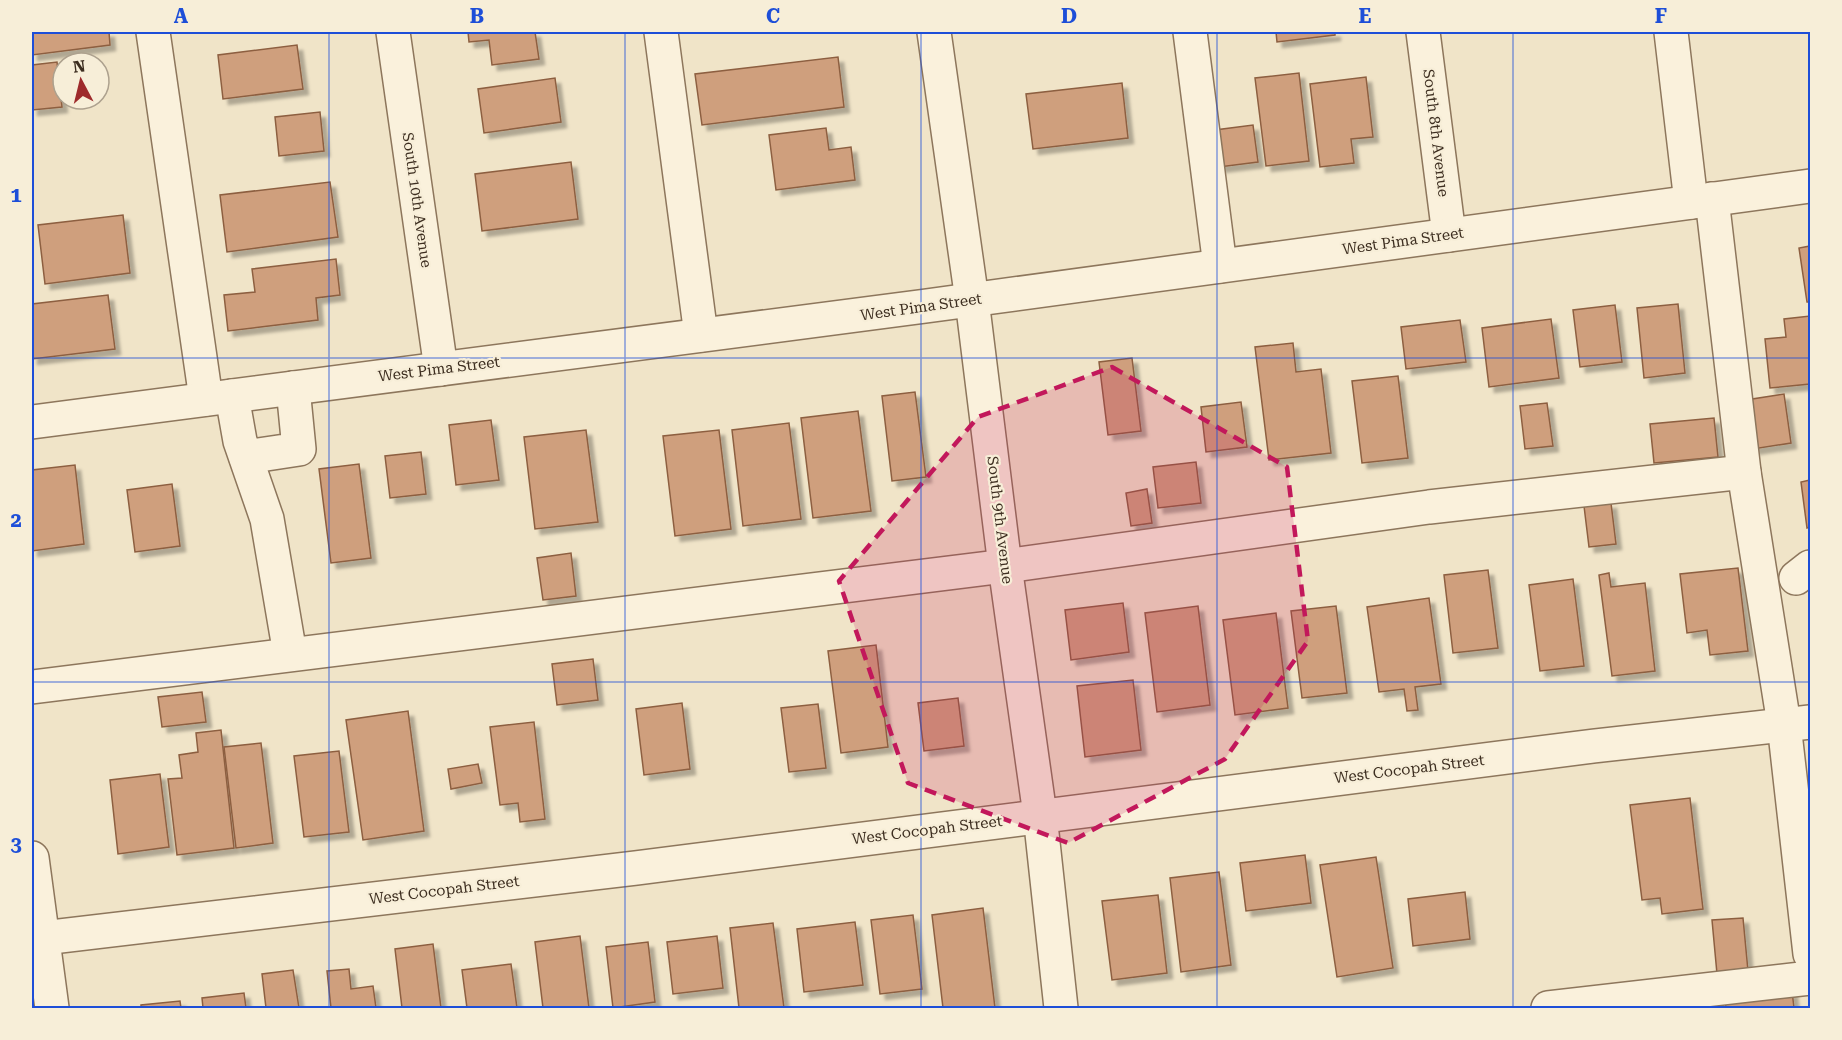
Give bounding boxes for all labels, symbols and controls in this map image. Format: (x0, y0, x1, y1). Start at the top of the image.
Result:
text: A (174, 4, 189, 28)
text: B (470, 4, 484, 28)
text: C (766, 4, 780, 28)
text: D (1061, 4, 1077, 28)
text: E (1359, 4, 1372, 28)
text: F (1655, 4, 1667, 28)
north arrow (51, 51, 111, 111)
text: N (72, 56, 87, 77)
street label: South 8th Avenue (1419, 68, 1453, 198)
street label: South 10th Avenue (399, 131, 435, 269)
text: 1 (10, 183, 22, 207)
street label: West Pima Street (1341, 224, 1465, 258)
street label: West Pima Street (859, 290, 983, 324)
street label: West Pima Street (377, 353, 501, 385)
street label: South 9th Avenue (983, 455, 1017, 585)
text: 2 (10, 508, 22, 532)
street label: West Cocopah Street (1333, 751, 1486, 787)
street label: West Cocopah Street (851, 812, 1004, 848)
text: 3 (10, 832, 22, 856)
street label: West Cocopah Street (368, 872, 521, 908)

